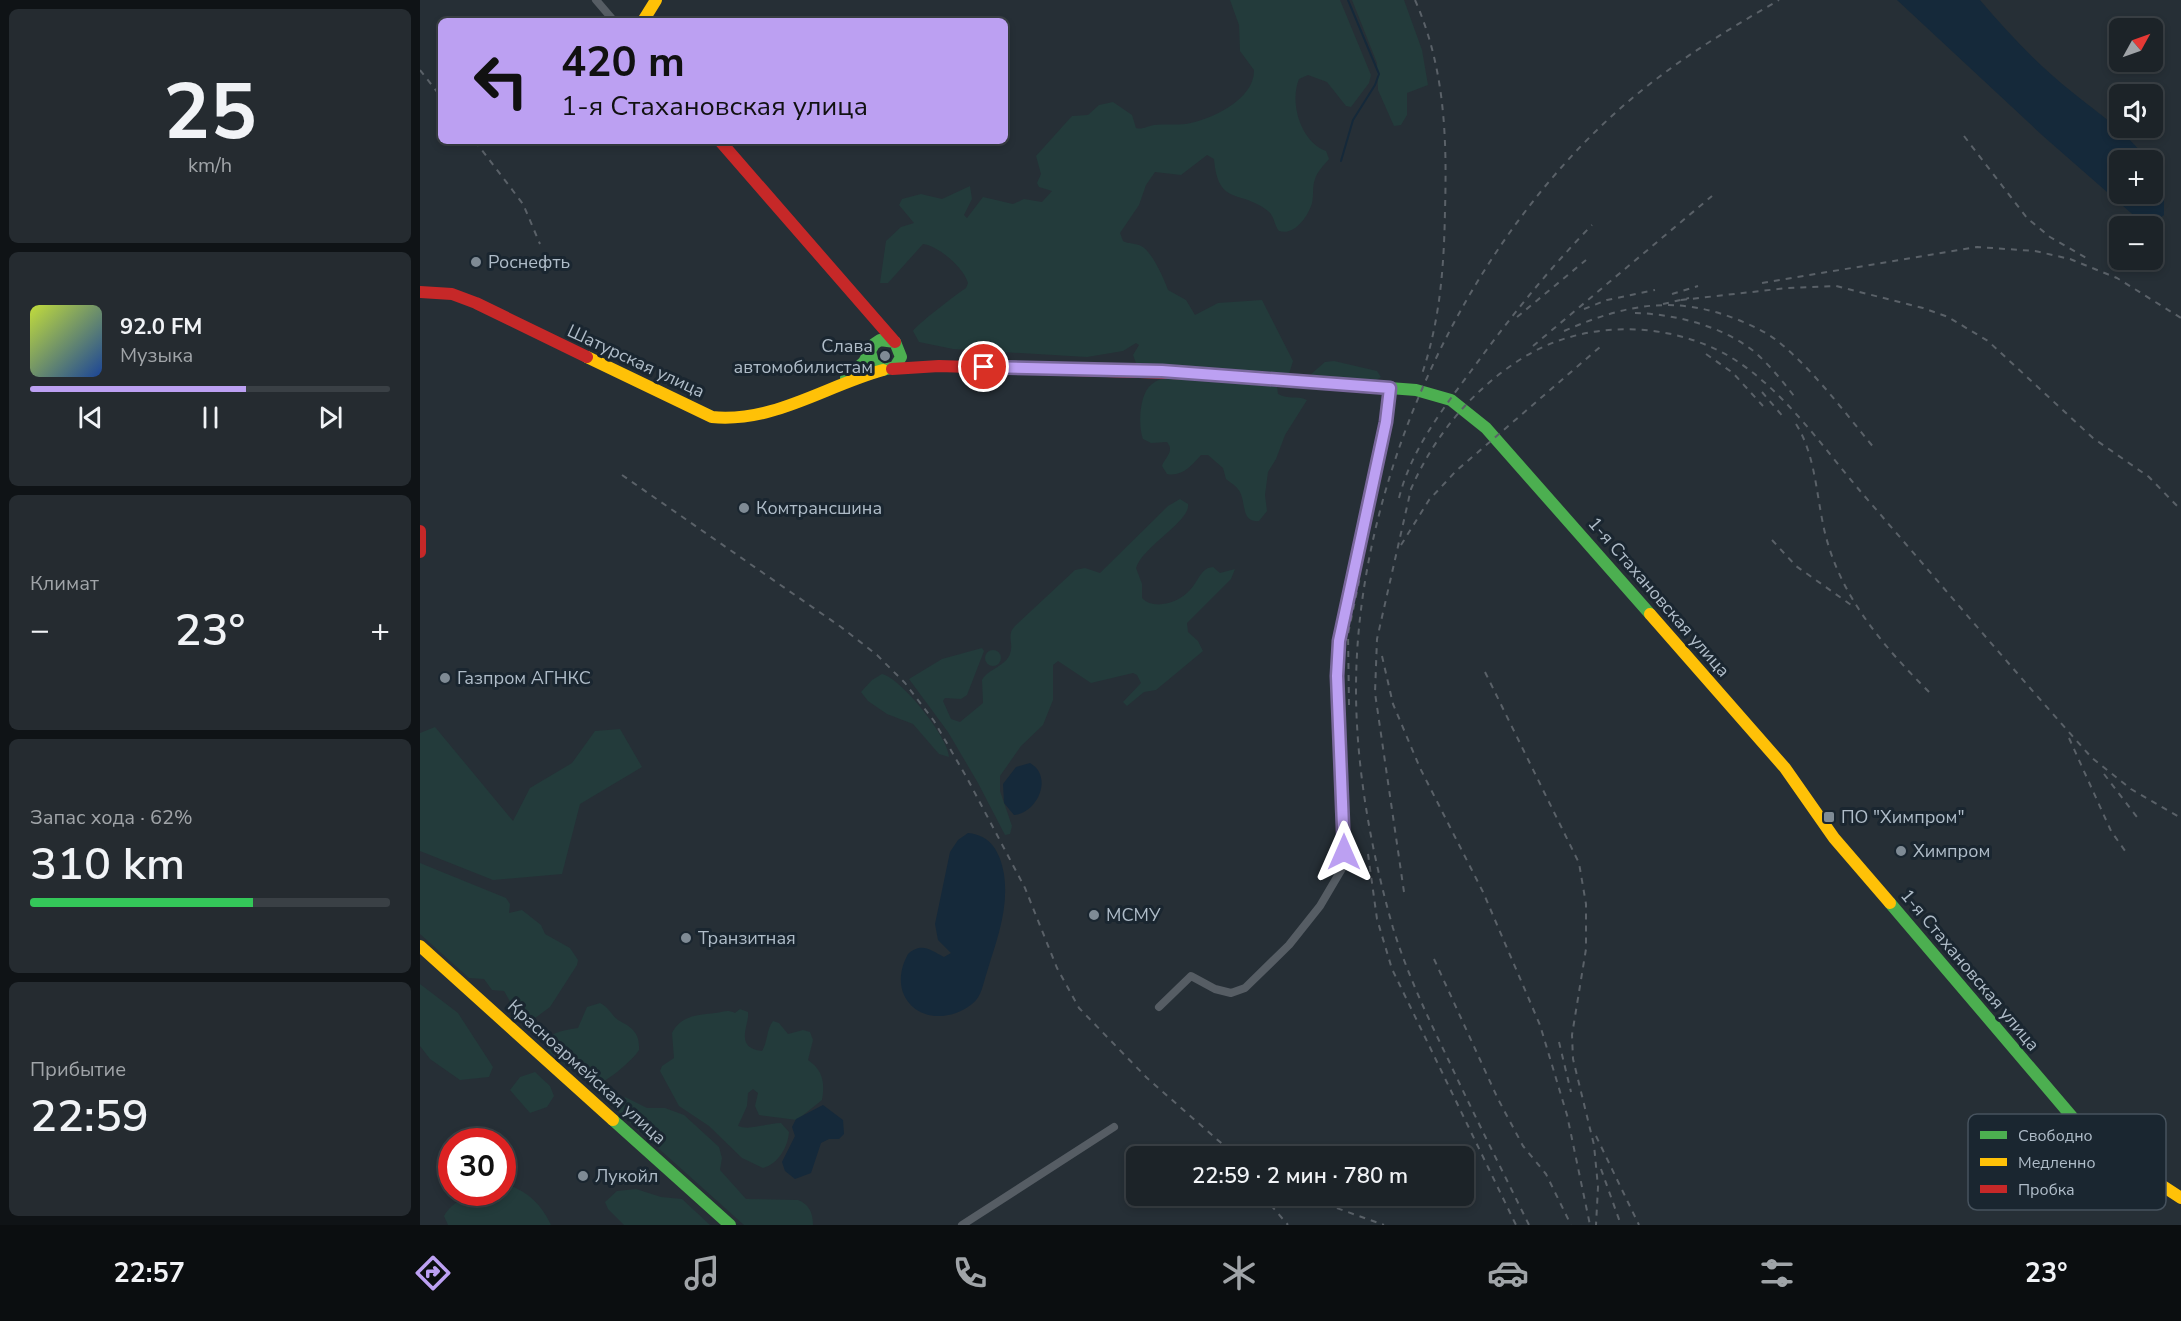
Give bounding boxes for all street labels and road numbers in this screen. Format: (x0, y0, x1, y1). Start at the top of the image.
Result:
street label: Шатурская улица (563, 319, 709, 403)
street label: 1-я Стахановская улица (1583, 512, 1735, 682)
street label: 1-я Стахановская улица (1895, 884, 2045, 1056)
street label: Красноармейская улица (502, 994, 672, 1150)

